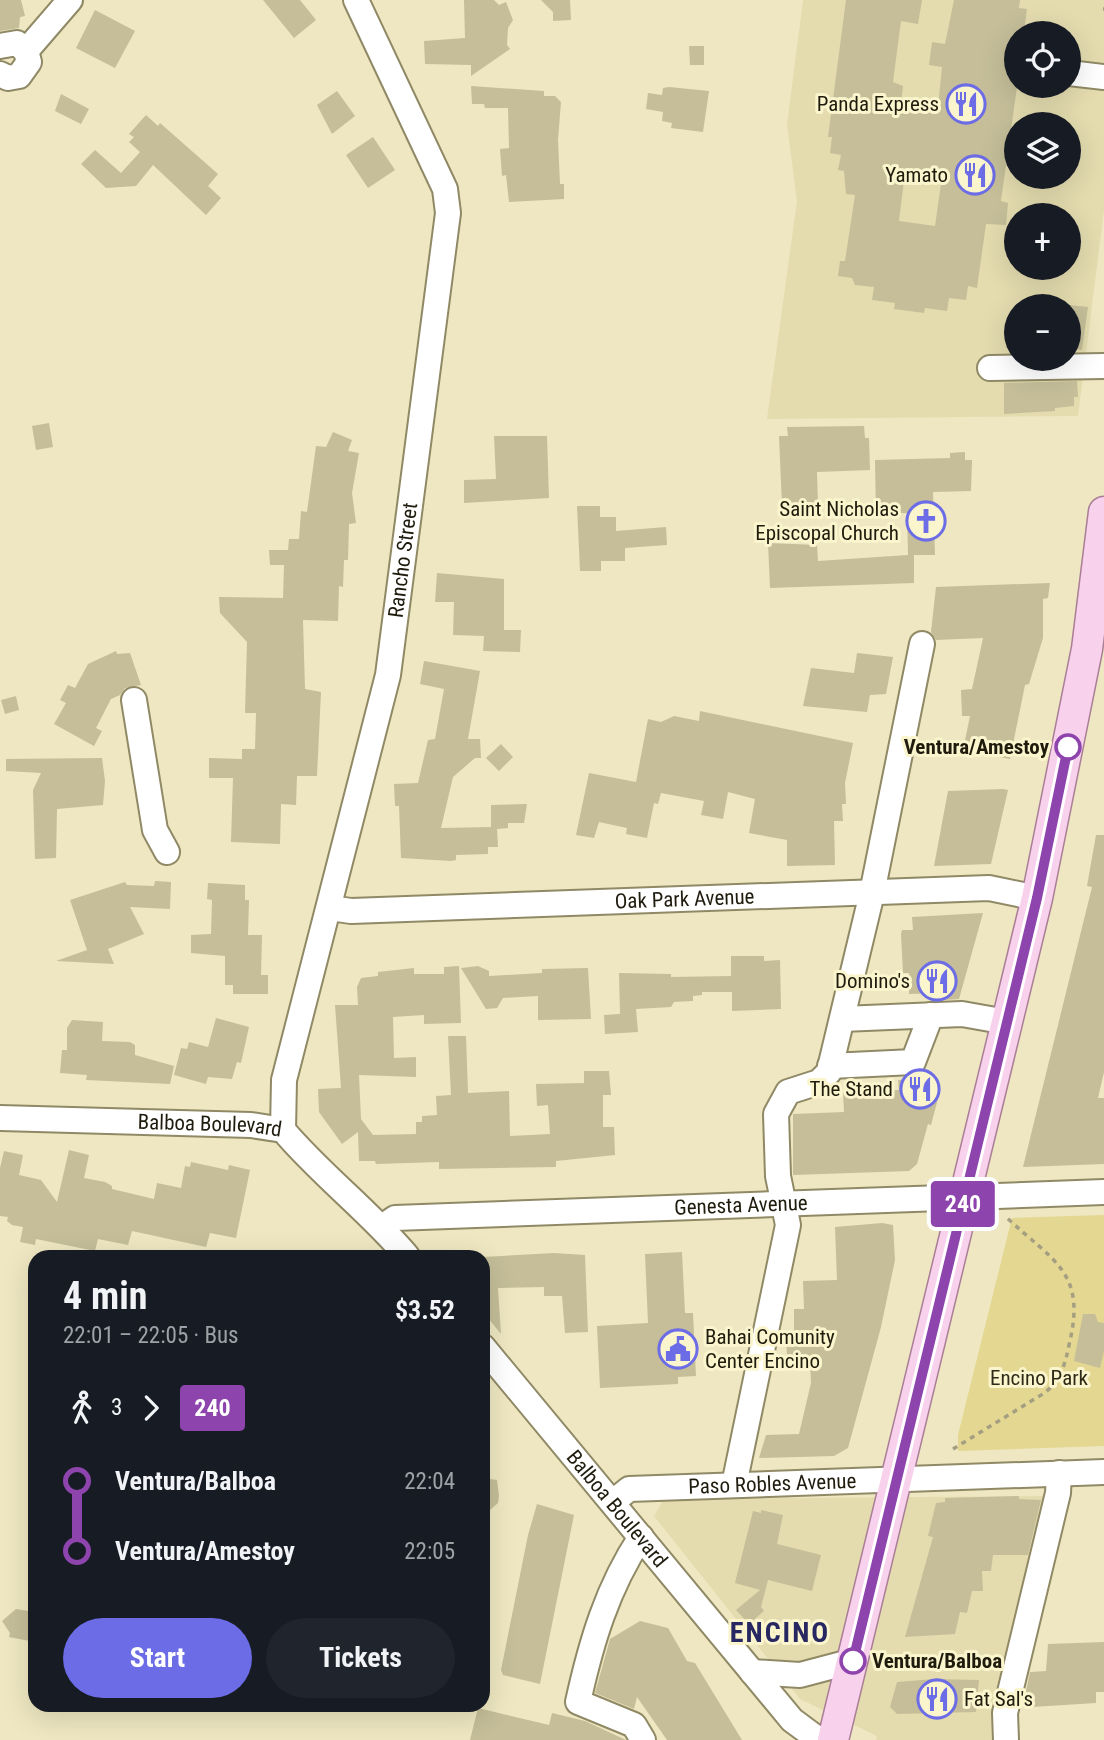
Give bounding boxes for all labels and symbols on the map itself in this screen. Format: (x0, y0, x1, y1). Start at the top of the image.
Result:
restaurant icon: Panda Express (945, 83, 987, 125)
place label: Panda Express (817, 92, 939, 116)
restaurant icon: Yamato (954, 154, 996, 196)
place label: Yamato (885, 163, 948, 187)
place label: Saint Nicholas Episcopal Church (755, 497, 899, 545)
church icon: Saint Nicholas Episcopal Church (905, 500, 947, 542)
street label: Rancho Street (384, 501, 422, 619)
marker: Ventura/Amestoy (1055, 734, 1081, 760)
place label: Ventura/Amestoy (904, 735, 1050, 759)
street label: Oak Park Avenue (614, 884, 755, 913)
restaurant icon: Domino's (916, 960, 958, 1002)
place label: Domino's (835, 969, 910, 993)
restaurant icon: The Stand (899, 1068, 941, 1110)
place label: The Stand (810, 1077, 893, 1101)
street label: Balboa Boulevard (137, 1110, 284, 1142)
line badge: 240 (923, 1181, 1003, 1227)
street label: Genesta Avenue (674, 1191, 808, 1220)
place label: Bahai Comunity Center Encino (705, 1325, 835, 1373)
public building icon: Bahai Comunity Center Encino (657, 1328, 699, 1370)
park label: Encino Park (990, 1366, 1089, 1390)
street label: Balboa Boulevard (562, 1445, 672, 1572)
street label: Paso Robles Avenue (688, 1469, 857, 1499)
district label: ENCINO (730, 1616, 830, 1649)
marker: Ventura/Balboa (840, 1648, 866, 1674)
place label: Ventura/Balboa (872, 1649, 1002, 1673)
restaurant icon: Fat Sal's (916, 1678, 958, 1720)
place label: Fat Sal's (964, 1687, 1033, 1711)

